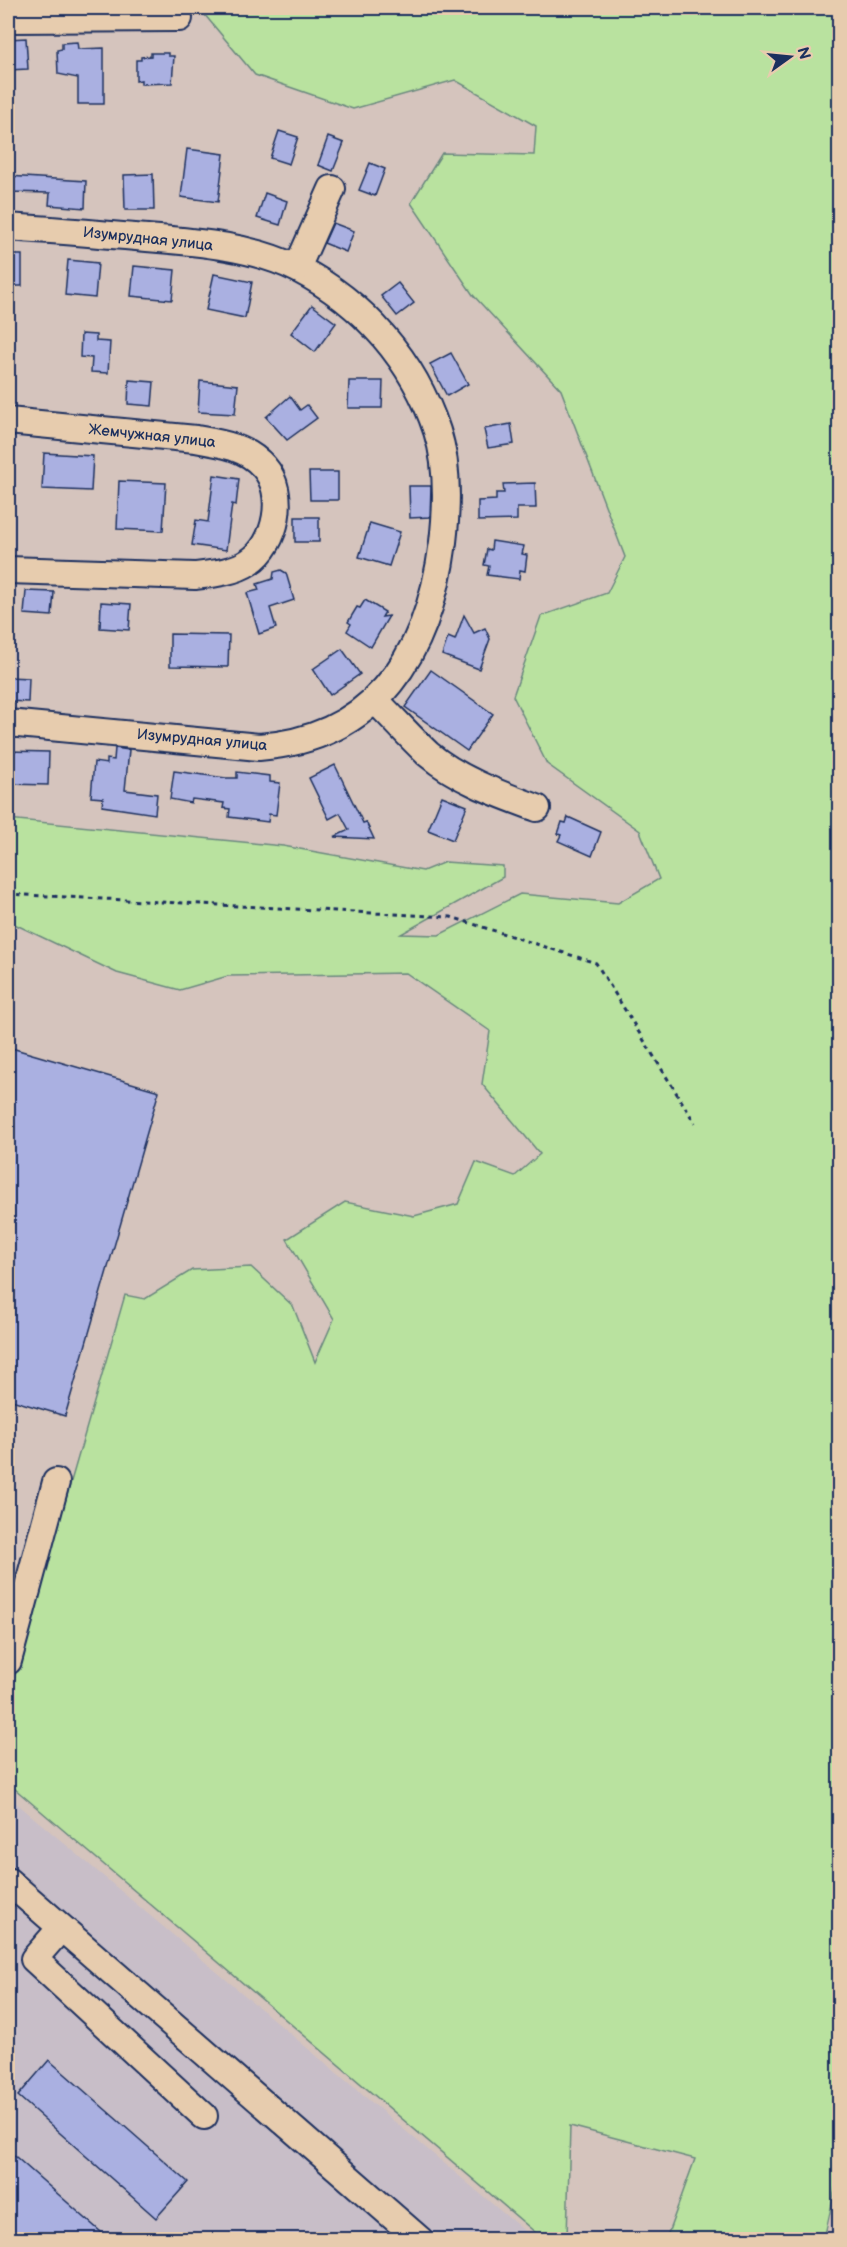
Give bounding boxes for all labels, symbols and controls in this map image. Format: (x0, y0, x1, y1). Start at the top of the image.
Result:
north arrow (760, 27, 820, 87)
text: N (792, 45, 814, 62)
street label: Изумрудная улица (82, 223, 214, 255)
street label: Жемчужная улица (87, 420, 217, 452)
street label: Изумрудная улица (136, 725, 268, 755)

